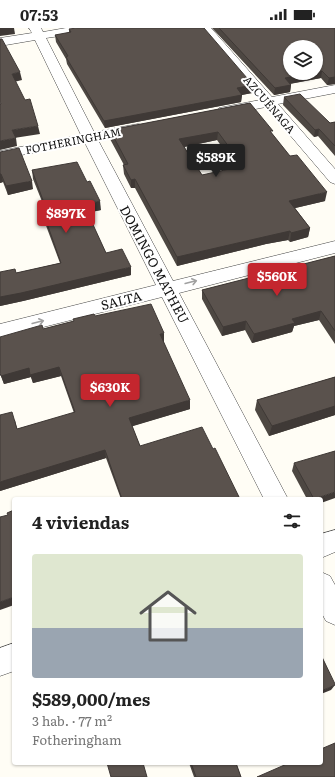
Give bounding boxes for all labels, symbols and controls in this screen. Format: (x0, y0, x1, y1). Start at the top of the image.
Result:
text: 07:53 (20, 3, 58, 26)
map controls (283, 40, 323, 80)
button: layers (283, 40, 323, 80)
street label: AZCUÉNAGA (240, 72, 300, 136)
street label: FOTHERINGHAM (24, 123, 122, 157)
pin: $589K (188, 144, 244, 178)
text: $589K (196, 147, 236, 166)
pin: $897K (38, 200, 94, 234)
street label: DOMINGO MATHEU (116, 202, 194, 326)
text: $897K (46, 203, 86, 222)
pin: $560K (249, 263, 305, 297)
text: $560K (257, 266, 297, 285)
one-way arrow (184, 278, 197, 286)
street label: SALTA (98, 286, 144, 314)
one-way arrow (31, 317, 44, 325)
pin: $630K (82, 374, 138, 408)
text: $630K (90, 377, 130, 396)
text: 4 viviendas (32, 509, 129, 534)
icon: filters (281, 510, 303, 532)
icon: home (132, 580, 204, 652)
text: $589,000/mes (32, 686, 150, 711)
text: 3 hab. · 77 m² (32, 711, 112, 730)
text: Fotheringham (32, 730, 122, 749)

